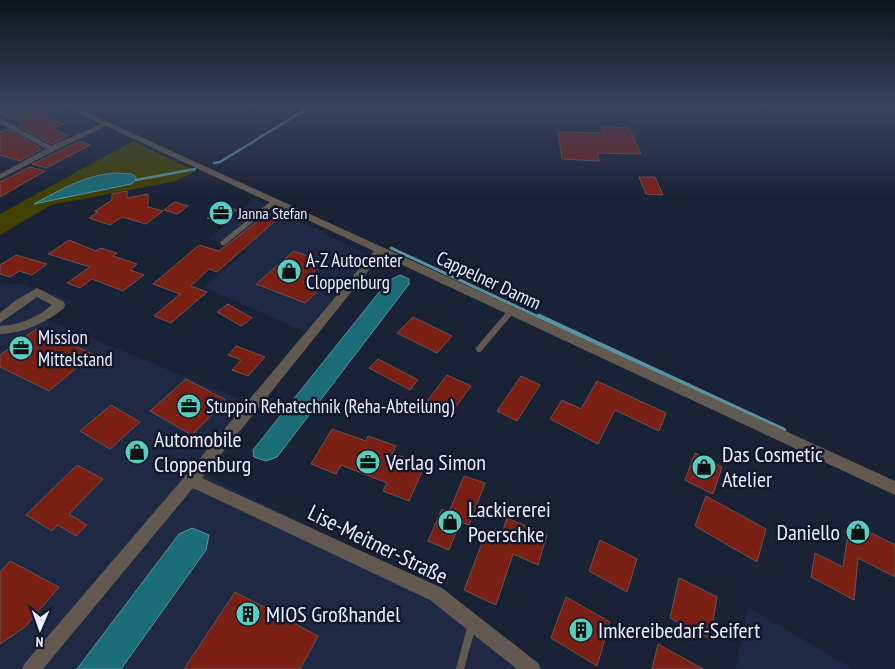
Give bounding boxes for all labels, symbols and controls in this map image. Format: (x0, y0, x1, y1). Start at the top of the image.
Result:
office icon: Janna Stefan (208, 200, 234, 226)
place label: Janna Stefan (237, 203, 307, 223)
street label: Cappelner Damm (433, 245, 545, 315)
place label: A-Z Autocenter Cloppenburg (306, 248, 403, 294)
shop icon: A-Z Autocenter Cloppenburg (276, 258, 302, 284)
place label: Mission Mittelstand (38, 325, 113, 371)
office icon: Mission Mittelstand (8, 335, 34, 361)
office icon: Stuppin Rehatechnik (Reha-Abteilung) (176, 393, 202, 419)
place label: Stuppin Rehatechnik (Reha-Abteilung) (206, 394, 455, 418)
place label: Automobile Cloppenburg (154, 425, 251, 478)
shop icon: Automobile Cloppenburg (124, 439, 150, 465)
place label: Das Cosmetic Atelier (722, 440, 823, 493)
place label: Verlag Simon (385, 448, 486, 476)
office icon: Verlag Simon (355, 449, 381, 475)
shop icon: Das Cosmetic Atelier (691, 454, 717, 480)
place label: Lackiererei Poerschke (468, 495, 551, 548)
street label: Lise-Meitner-Straße (304, 498, 452, 590)
shop icon: Lackiererei Poerschke (437, 509, 463, 535)
place label: Daniello (776, 518, 840, 546)
shop icon: Daniello (845, 519, 871, 545)
place label: MIOS Großhandel (266, 600, 401, 628)
building icon: MIOS Großhandel (235, 601, 261, 627)
north arrow (15, 604, 65, 654)
place label: Imkereibedarf-Seifert (598, 616, 760, 644)
building icon: Imkereibedarf-Seifert (568, 617, 594, 643)
text: N (35, 633, 44, 651)

